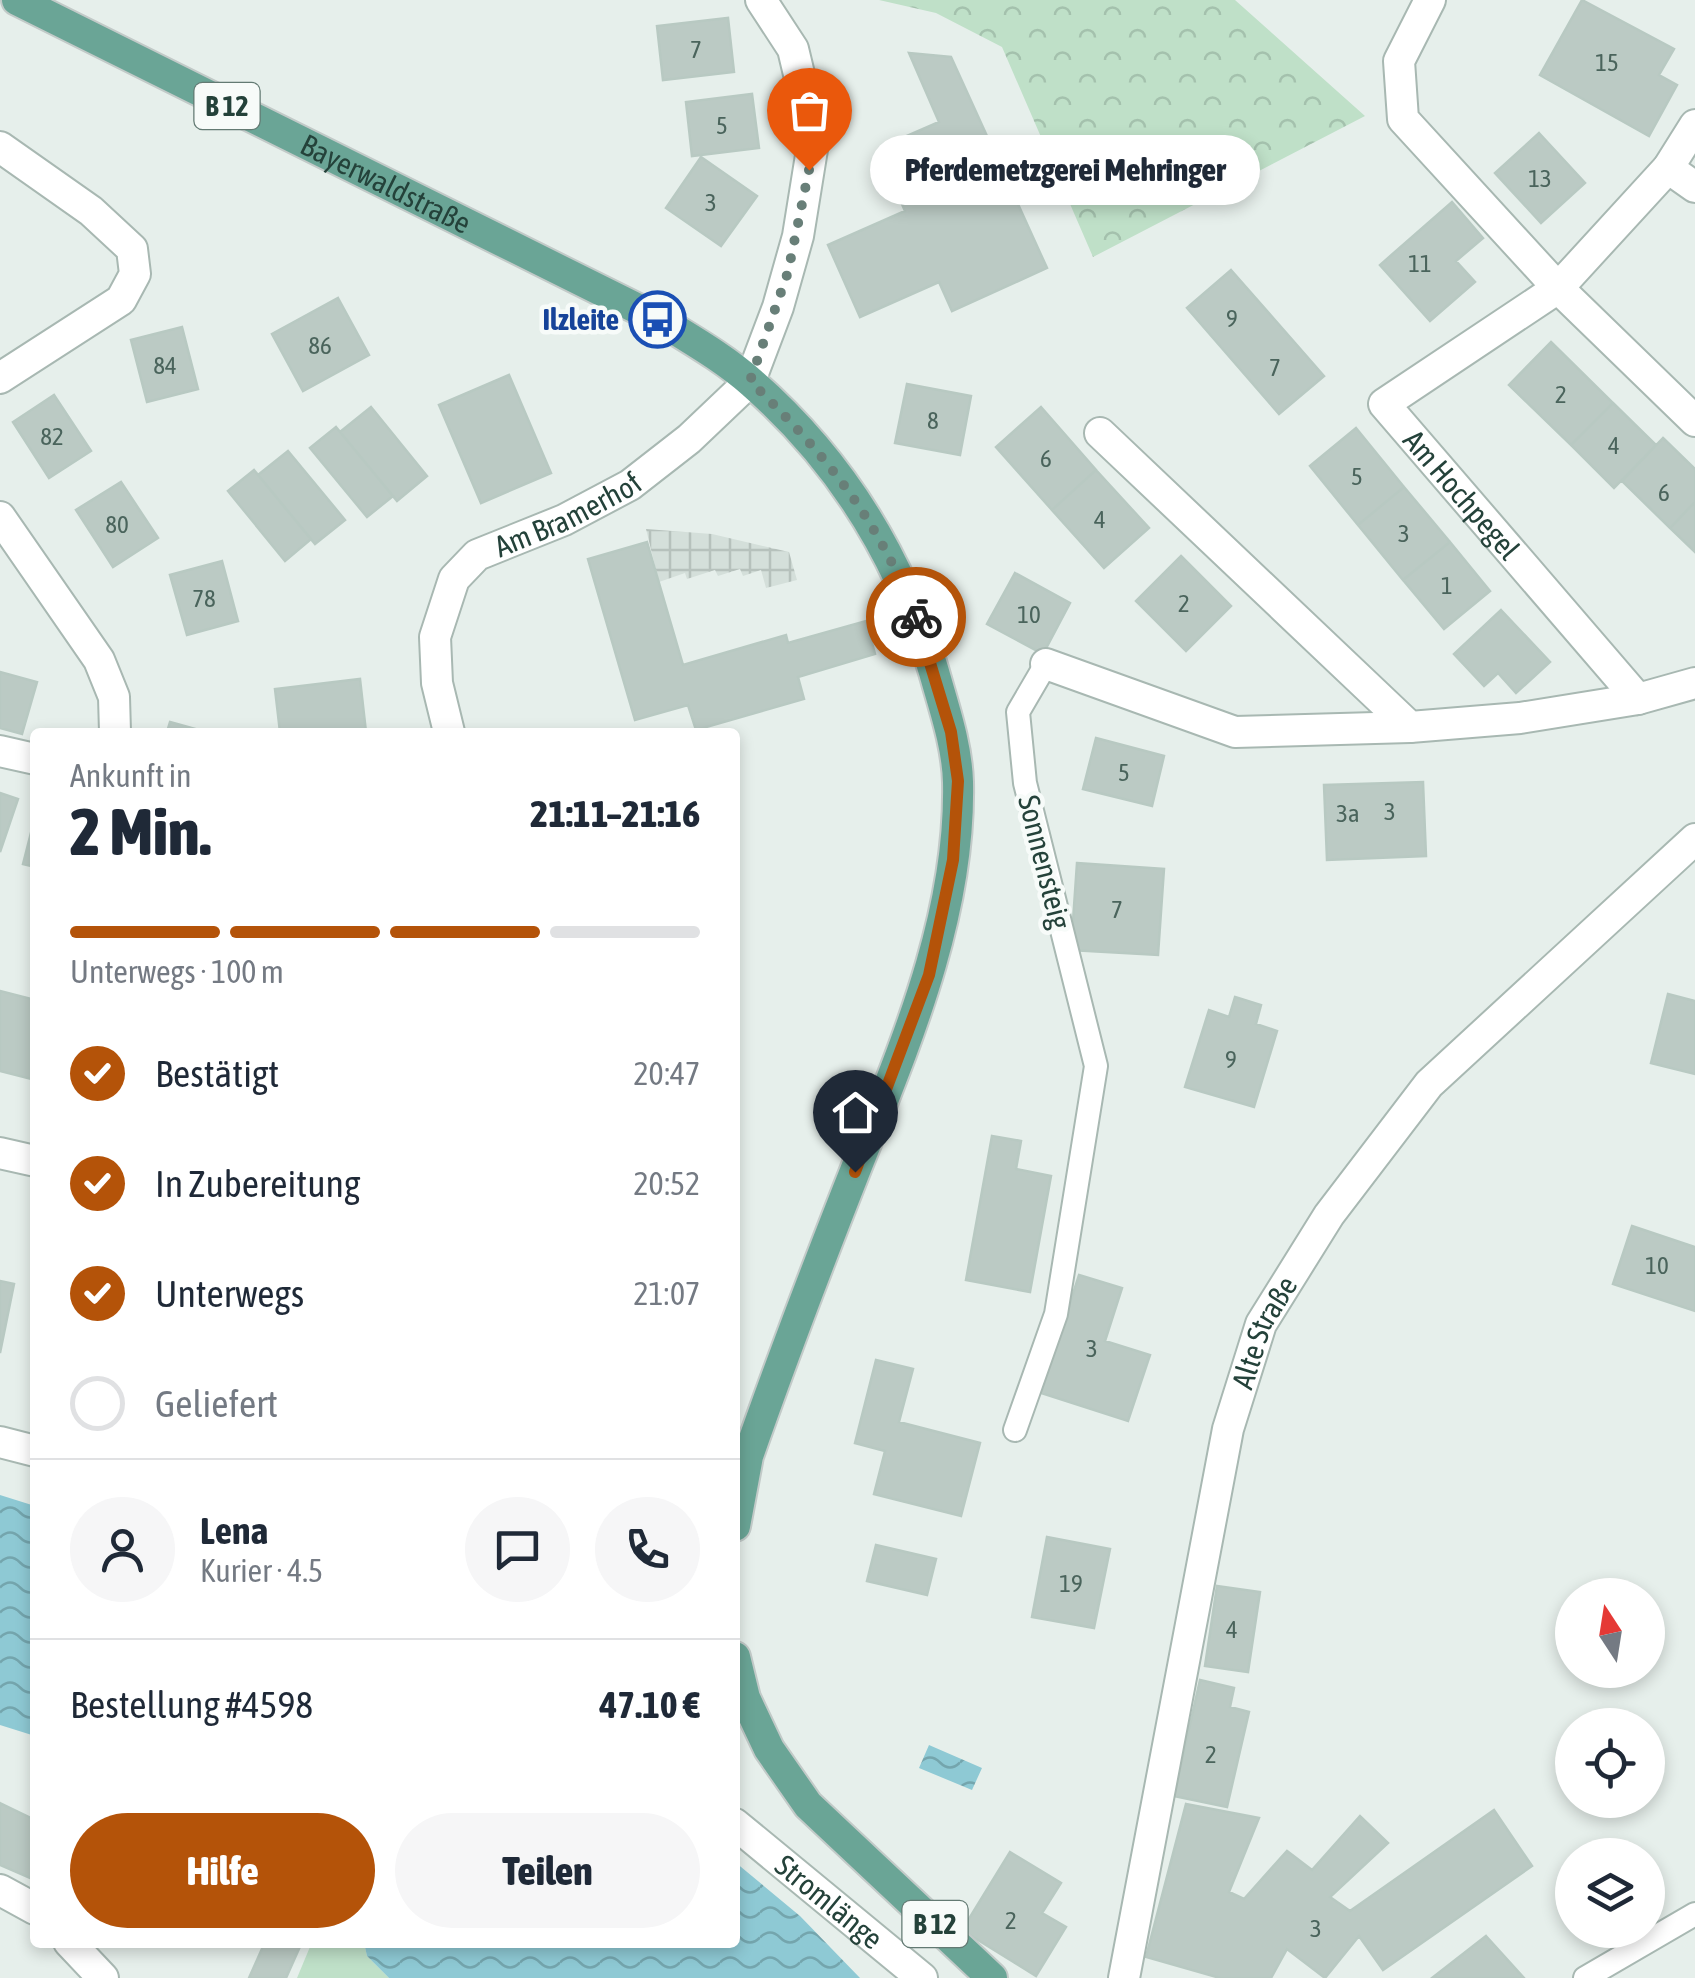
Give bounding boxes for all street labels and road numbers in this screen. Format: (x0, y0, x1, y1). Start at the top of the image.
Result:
road number: B 12 (194, 83, 260, 129)
street label: Bayerwaldstraße (295, 127, 476, 240)
street label: Am Hochpegel (1397, 423, 1527, 566)
street label: Am Bramerhof (489, 466, 648, 563)
street label: Sonnensteig (1012, 792, 1078, 932)
street label: Alte Straße (1225, 1270, 1304, 1393)
street label: Stromlänge (769, 1848, 889, 1955)
road number: B 12 (902, 1901, 968, 1947)

